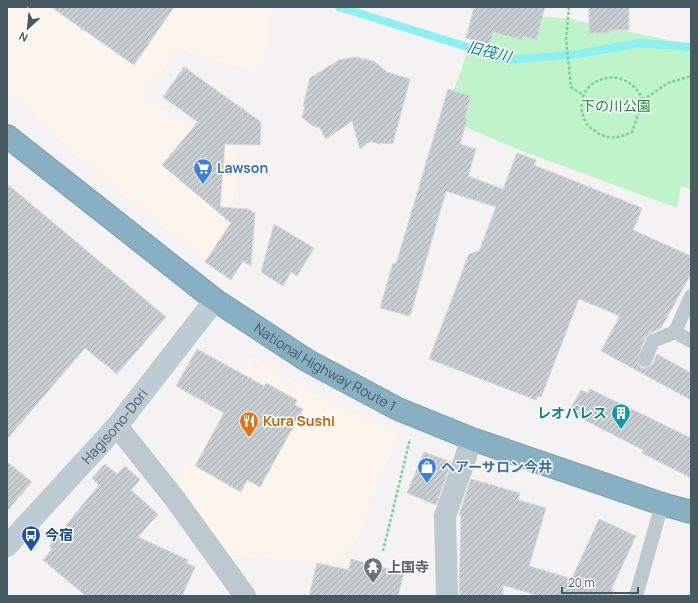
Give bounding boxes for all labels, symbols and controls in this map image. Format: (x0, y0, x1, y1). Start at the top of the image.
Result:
north arrow (8, 8, 48, 48)
text: N (16, 29, 30, 46)
water label: 旧筏川 (465, 36, 515, 68)
park label: 下の川公園 (581, 96, 651, 115)
supermarket icon: Lawson (192, 157, 214, 185)
place label: Lawson (217, 158, 268, 177)
street label: National Highway Route 1 (251, 318, 400, 415)
street label: Hagisono-Dori (77, 385, 152, 468)
building icon: レオパレス (610, 402, 632, 430)
place label: レオパレス (537, 403, 607, 422)
restaurant icon: Kura Sushi (238, 410, 260, 438)
place label: Kura Sushi (263, 411, 335, 430)
shop icon: ヘアーサロン今井 (416, 456, 438, 484)
place label: ヘアーサロン今井 (441, 457, 552, 476)
bus stop icon: 今宿 (20, 524, 42, 552)
place label: 今宿 (45, 525, 73, 544)
temple icon: 上国寺 (362, 556, 384, 584)
place label: 上国寺 (387, 557, 429, 576)
scale bar (562, 569, 638, 595)
text: 20 m (568, 574, 595, 591)

